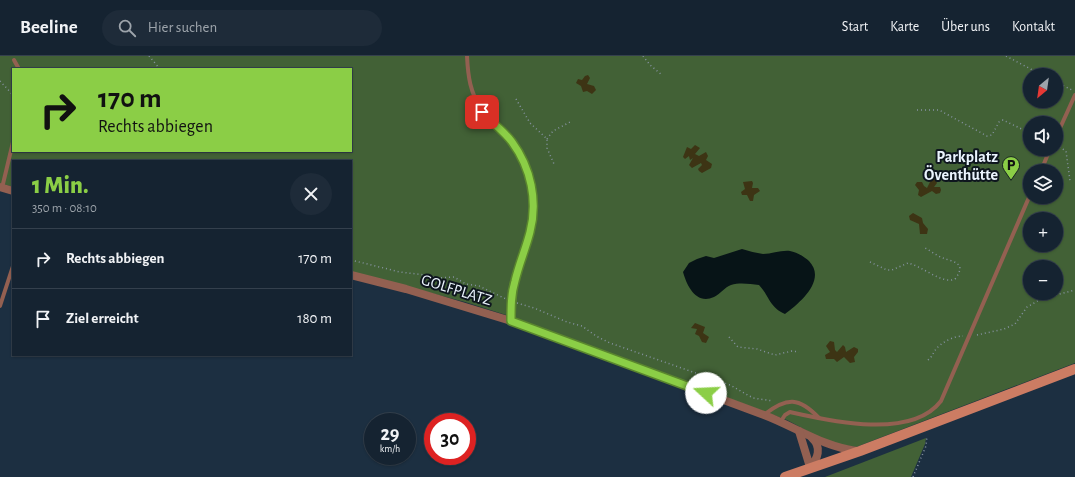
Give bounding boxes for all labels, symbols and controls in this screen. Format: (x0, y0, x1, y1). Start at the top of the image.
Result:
search box (102, 10, 382, 46)
icon: search (116, 17, 138, 39)
text: Beeline (20, 18, 78, 37)
text: Hier suchen (148, 20, 217, 35)
text: Start (842, 20, 868, 34)
text: Karte (890, 20, 919, 34)
text: Über uns (941, 20, 990, 34)
text: Kontakt (1012, 20, 1055, 34)
north arrow (1023, 68, 1063, 108)
map controls (1023, 68, 1063, 300)
icon: right (32, 84, 84, 136)
text: 170 m (98, 85, 162, 113)
pin (465, 95, 499, 129)
icon: arrive (471, 101, 493, 123)
button: sound (1023, 116, 1063, 156)
text: Rechts abbiegen (98, 118, 213, 136)
place label: Parkplatz Öventhütte (924, 149, 998, 183)
parking icon: Parkplatz Öventhütte (1001, 155, 1021, 180)
button: layers (1023, 164, 1063, 204)
button: close (290, 173, 332, 215)
text: 1 Min. (32, 174, 88, 198)
text: 350 m · 08:10 (32, 202, 97, 215)
button: + (1023, 212, 1063, 252)
icon: right (32, 248, 54, 270)
text: Rechts abbiegen (66, 251, 164, 266)
text: 170 m (298, 251, 332, 266)
button: − (1023, 260, 1063, 300)
street label: GOLFPLATZ (419, 272, 494, 308)
icon: arrive (32, 308, 54, 330)
text: Ziel erreicht (66, 311, 139, 326)
text: 180 m (297, 311, 332, 326)
position arrow (685, 372, 727, 414)
speed limit sign: 30 (424, 413, 476, 465)
text: 29 (380, 424, 400, 444)
text: km/h (380, 444, 400, 454)

